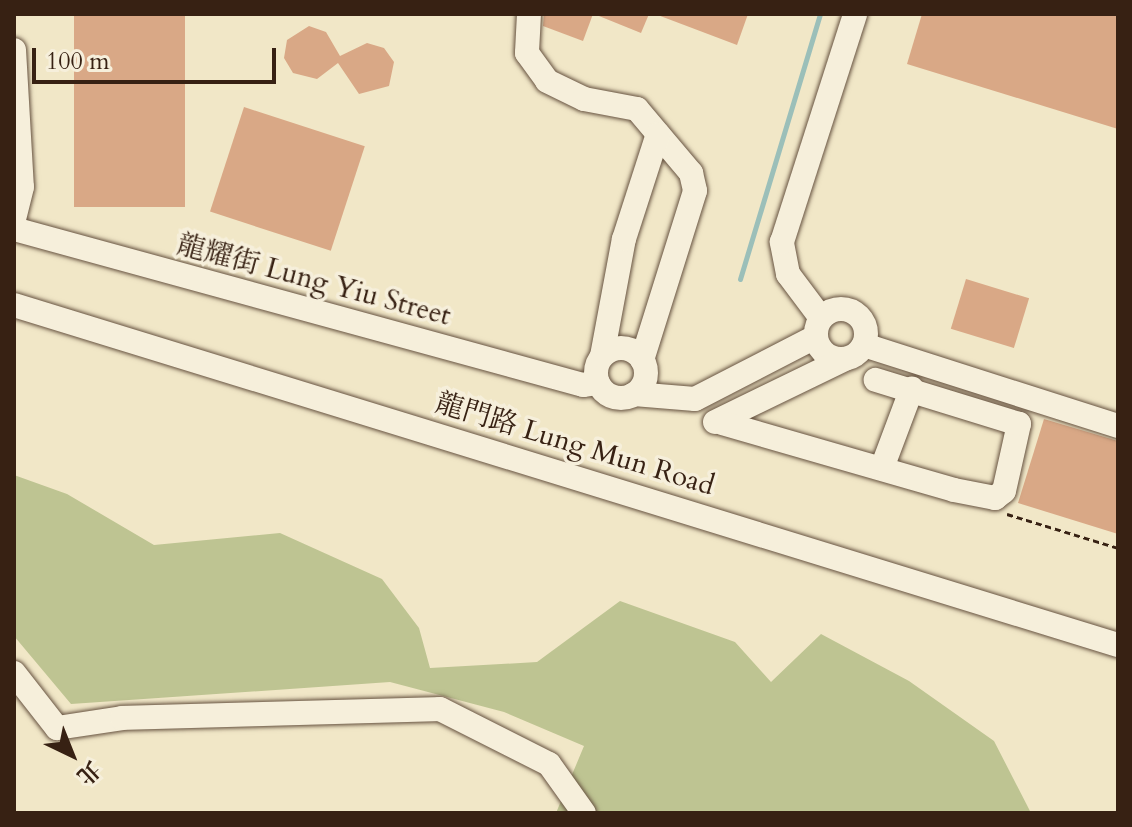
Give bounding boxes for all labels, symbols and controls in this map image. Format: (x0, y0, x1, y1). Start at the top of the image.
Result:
scale bar (36, 32, 280, 82)
text: 100 m (46, 45, 110, 78)
street label: 龍耀街 Lung Yiu Street (173, 227, 455, 333)
street label: 龍門路 Lung Mun Road (432, 386, 718, 502)
north arrow (32, 715, 112, 795)
text: 北 (70, 754, 107, 791)

